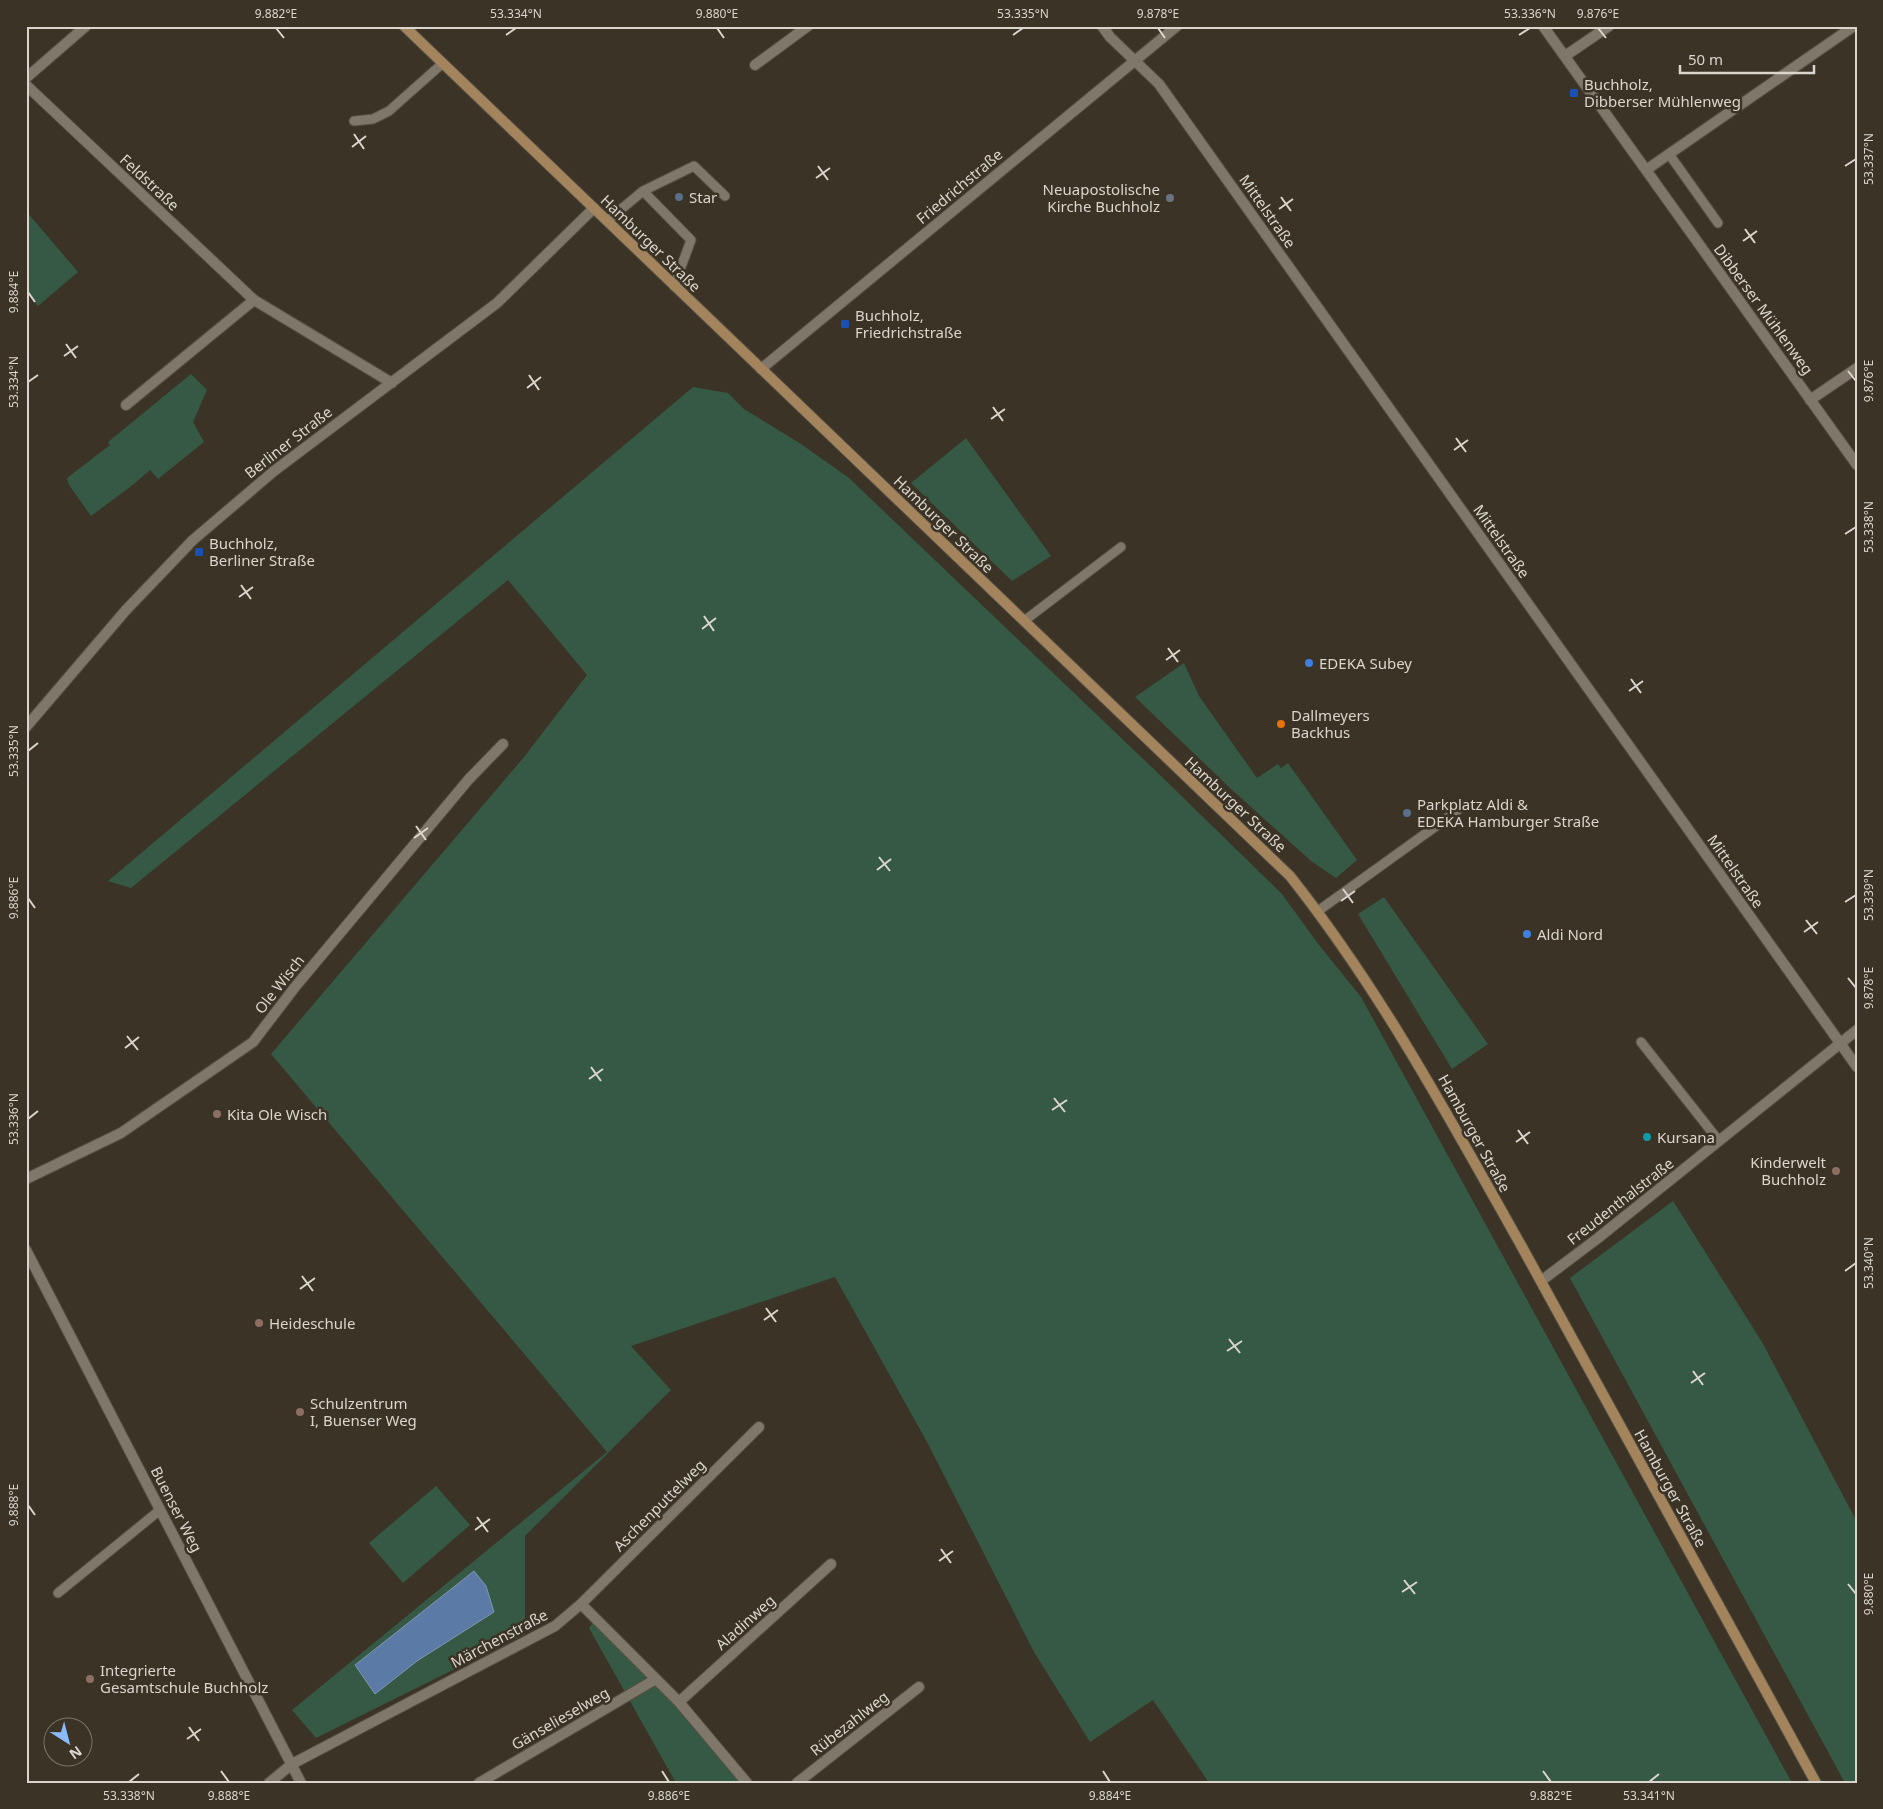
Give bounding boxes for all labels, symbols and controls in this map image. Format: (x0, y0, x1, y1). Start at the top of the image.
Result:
text: 9.882°E (255, 5, 297, 22)
text: 53.334°N (490, 5, 542, 22)
text: 9.880°E (696, 5, 738, 22)
text: 53.335°N (997, 5, 1049, 22)
text: 9.878°E (1137, 5, 1179, 22)
text: 53.336°N (1504, 5, 1556, 22)
text: 9.876°E (1577, 5, 1619, 22)
scale bar (1680, 42, 1814, 74)
text: 50 m (1688, 49, 1723, 69)
place label: Buchholz, Dibberser Mühlenweg (1584, 74, 1741, 111)
marker: Buchholz, Dibberser Mühlenweg (1568, 87, 1580, 99)
text: 53.337°N (1860, 133, 1877, 185)
street label: Friedrichstraße (912, 144, 1006, 228)
street label: Feldstraße (116, 149, 184, 215)
street label: Mittelstraße (1235, 170, 1301, 252)
place label: Neuapostolische Kirche Buchholz (1043, 179, 1160, 216)
place label: Star (689, 187, 717, 207)
street label: Hamburger Straße (597, 190, 705, 296)
marker: Star (673, 191, 685, 203)
marker: Neuapostolische Kirche Buchholz (1164, 192, 1176, 204)
street label: Dibberser Mühlenweg (1710, 240, 1818, 378)
text: 9.884°E (5, 271, 22, 313)
place label: Buchholz, Friedrichstraße (855, 305, 962, 342)
marker: Buchholz, Friedrichstraße (839, 318, 851, 330)
text: 53.334°N (5, 356, 22, 408)
text: 9.876°E (1860, 360, 1877, 402)
street label: Berliner Straße (240, 402, 336, 482)
street label: Hamburger Straße (890, 471, 998, 577)
street label: Mittelstraße (1469, 500, 1535, 582)
text: 53.338°N (1860, 501, 1877, 553)
place label: Buchholz, Berliner Straße (209, 533, 315, 570)
marker: Buchholz, Berliner Straße (193, 546, 205, 558)
place label: EDEKA Subey (1319, 653, 1412, 673)
marker: EDEKA Subey (1303, 657, 1315, 669)
place label: Dallmeyers Backhus (1291, 705, 1370, 742)
marker: Dallmeyers Backhus (1275, 718, 1287, 730)
text: 53.335°N (5, 725, 22, 777)
street label: Hamburger Straße (1181, 752, 1291, 856)
place label: Parkplatz Aldi & EDEKA Hamburger Straße (1417, 794, 1599, 831)
marker: Parkplatz Aldi & EDEKA Hamburger Straße (1401, 807, 1413, 819)
street label: Mittelstraße (1703, 830, 1769, 912)
text: 53.339°N (1860, 869, 1877, 921)
text: 9.886°E (5, 877, 22, 919)
place label: Aldi Nord (1537, 924, 1603, 944)
marker: Aldi Nord (1521, 928, 1533, 940)
street label: Ole Wisch (250, 950, 308, 1018)
text: 9.878°E (1860, 967, 1877, 1009)
street label: Hamburger Straße (1434, 1071, 1516, 1195)
text: 53.336°N (5, 1093, 22, 1145)
place label: Kita Ole Wisch (227, 1104, 327, 1124)
marker: Kita Ole Wisch (211, 1108, 223, 1120)
place label: Kursana (1657, 1127, 1715, 1147)
marker: Kursana (1641, 1131, 1653, 1143)
place label: Kinderwelt Buchholz (1750, 1152, 1827, 1189)
street label: Freudenthalstraße (1563, 1153, 1677, 1249)
marker: Kinderwelt Buchholz (1830, 1165, 1842, 1177)
text: 53.340°N (1860, 1237, 1877, 1289)
place label: Heideschule (269, 1313, 355, 1333)
marker: Heideschule (253, 1317, 265, 1329)
place label: Schulzentrum I, Buenser Weg (310, 1393, 417, 1430)
marker: Schulzentrum I, Buenser Weg (294, 1406, 306, 1418)
street label: Hamburger Straße (1630, 1426, 1712, 1550)
street label: Aschenputtelweg (609, 1455, 709, 1555)
street label: Buenser Weg (147, 1463, 207, 1555)
text: 9.888°E (5, 1484, 22, 1526)
text: 9.880°E (1860, 1573, 1877, 1615)
street label: Aladinweg (711, 1590, 779, 1654)
street label: Märchenstraße (447, 1604, 551, 1672)
place label: Integrierte Gesamtschule Buchholz (100, 1660, 268, 1697)
marker: Integrierte Gesamtschule Buchholz (84, 1673, 96, 1685)
street label: Gänselieselweg (508, 1682, 612, 1754)
street label: Rübezahlweg (806, 1686, 892, 1760)
north arrow (42, 1716, 92, 1766)
text: N (66, 1742, 86, 1764)
text: 53.338°N (103, 1787, 155, 1804)
text: 9.888°E (208, 1787, 250, 1804)
text: 9.886°E (648, 1787, 690, 1804)
text: 9.884°E (1089, 1787, 1131, 1804)
text: 9.882°E (1530, 1787, 1572, 1804)
text: 53.341°N (1623, 1787, 1675, 1804)

